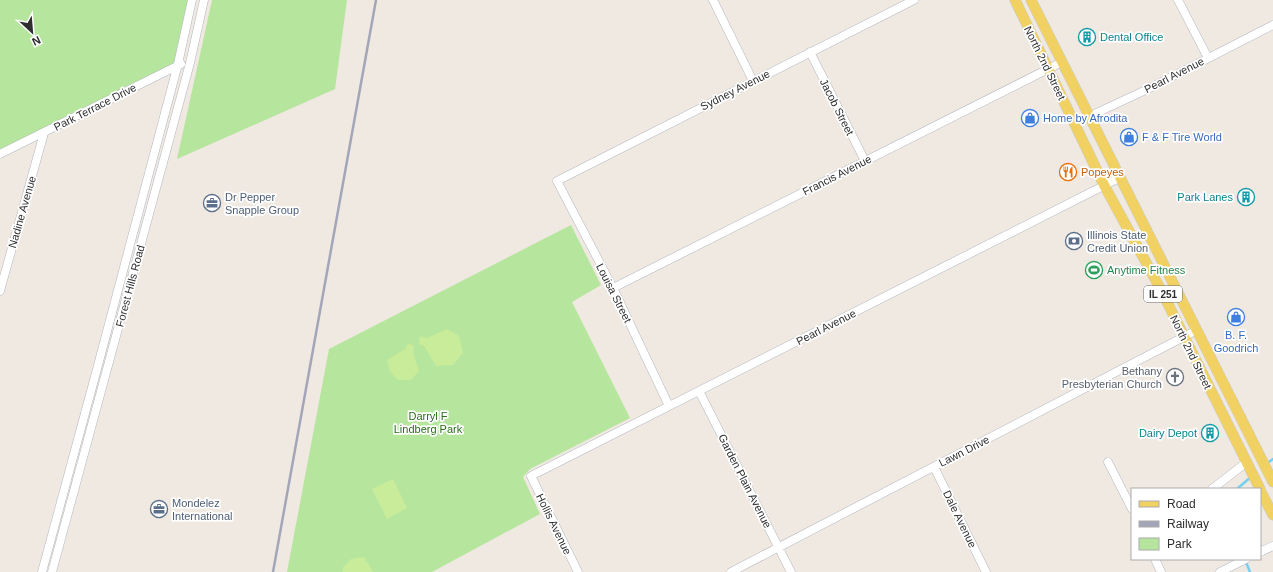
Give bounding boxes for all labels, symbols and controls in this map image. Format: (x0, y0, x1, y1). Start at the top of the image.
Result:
north arrow (12, 12, 52, 52)
street label: North 2nd Street (1022, 24, 1068, 102)
building icon: Dental Office (1077, 27, 1097, 47)
place label: Dental Office (1100, 31, 1163, 43)
text: N (30, 34, 43, 48)
street label: Pearl Avenue (1142, 55, 1206, 95)
street label: Sydney Avenue (698, 67, 772, 113)
street label: Jacob Street (818, 77, 856, 137)
street label: Park Terrace Drive (52, 81, 138, 133)
shop icon: Home by Afrodita (1020, 108, 1040, 128)
place label: Home by Afrodita (1043, 112, 1128, 124)
shop icon: F & F Tire World (1119, 127, 1139, 147)
place label: F & F Tire World (1142, 131, 1222, 143)
street label: Francis Avenue (801, 152, 873, 198)
restaurant icon: Popeyes (1058, 162, 1078, 182)
place label: Popeyes (1081, 166, 1124, 178)
street label: Nadine Avenue (6, 175, 38, 249)
building icon: Park Lanes (1236, 187, 1256, 207)
place label: Dr Pepper Snapple Group (225, 191, 299, 216)
place label: Park Lanes (1177, 191, 1233, 203)
office icon: Dr Pepper Snapple Group (202, 193, 222, 213)
place label: Illinois State Credit Union (1087, 229, 1148, 254)
bank icon: Illinois State Credit Union (1064, 231, 1084, 251)
street label: Forest Hills Road (113, 244, 147, 328)
sports icon: Anytime Fitness (1084, 260, 1104, 280)
street label: Louisa Street (594, 261, 634, 325)
place label: Anytime Fitness (1107, 264, 1186, 276)
road number: IL 251 (1144, 286, 1182, 302)
street label: Pearl Avenue (794, 307, 858, 347)
shop icon: B. F. Goodrich (1226, 307, 1246, 327)
street label: North 2nd Street (1168, 313, 1214, 391)
place label: B. F. Goodrich (1214, 329, 1258, 354)
place label: Bethany Presbyterian Church (1062, 365, 1162, 390)
church icon: Bethany Presbyterian Church (1165, 367, 1185, 387)
park label: Darryl F Lindberg Park (394, 410, 463, 435)
building icon: Dairy Depot (1200, 423, 1220, 443)
place label: Dairy Depot (1139, 427, 1197, 439)
street label: Garden Plain Avenue (716, 432, 774, 530)
street label: Lawn Drive (937, 433, 991, 469)
street label: Dale Avenue (941, 488, 979, 550)
legend (1131, 488, 1261, 560)
street label: Hollis Avenue (534, 492, 574, 556)
place label: Mondelez International (172, 497, 233, 522)
text: Road (1167, 497, 1196, 511)
office icon: Mondelez International (149, 499, 169, 519)
text: Railway (1167, 517, 1209, 531)
text: Park (1167, 537, 1193, 551)

